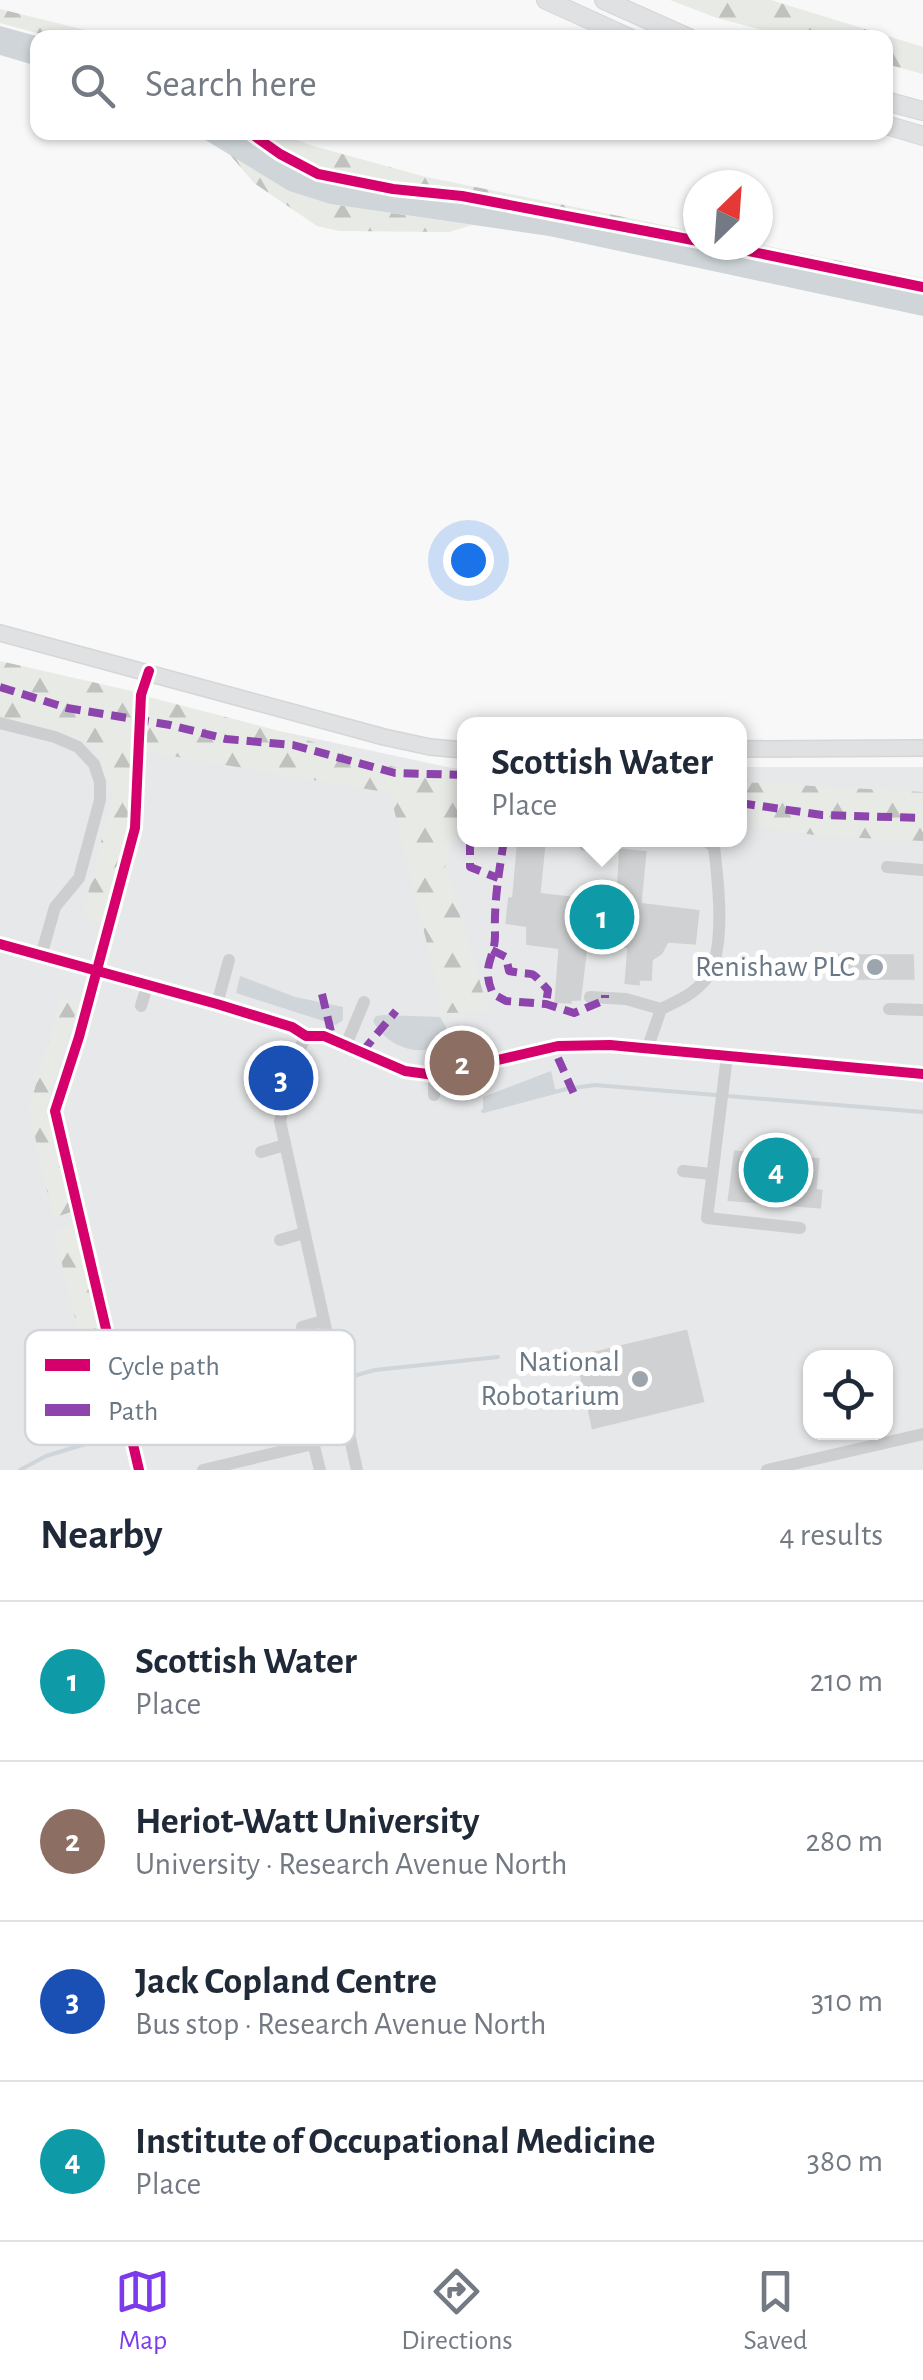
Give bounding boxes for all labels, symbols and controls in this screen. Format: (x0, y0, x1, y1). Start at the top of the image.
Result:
search box (30, 30, 893, 140)
icon: search (65, 58, 120, 113)
text: Search here (145, 66, 317, 104)
north arrow (683, 170, 773, 260)
your location (443, 535, 494, 586)
popup (457, 717, 747, 847)
text: Scottish Water (491, 744, 713, 782)
text: Place (491, 789, 557, 821)
pin: 1 (570, 880, 634, 954)
place label: Renishaw PLC (695, 952, 855, 982)
marker: Renishaw PLC (864, 956, 886, 978)
pin: 2 (430, 1026, 494, 1100)
pin: 3 (248, 1040, 314, 1116)
pin: 4 (744, 1132, 808, 1208)
legend (25, 1330, 355, 1445)
place label: National Robotarium (480, 1347, 620, 1411)
map controls (803, 1350, 893, 1440)
button: locate (803, 1350, 893, 1440)
text: Cycle path (108, 1353, 220, 1381)
marker: National Robotarium (629, 1368, 651, 1390)
text: Path (108, 1398, 158, 1426)
text: Nearby (40, 1514, 163, 1556)
text: 4 results (779, 1519, 883, 1551)
text: Scottish Water (135, 1643, 357, 1681)
text: 1 (67, 1665, 78, 1697)
text: 210 m (810, 1665, 883, 1697)
text: Place (135, 1688, 201, 1720)
text: Heriot-Watt University (135, 1803, 479, 1841)
text: 2 (65, 1825, 80, 1857)
text: 280 m (805, 1825, 883, 1857)
text: University · Research Avenue North (135, 1848, 567, 1880)
text: Jack Copland Centre (135, 1963, 437, 2001)
text: 3 (66, 1985, 79, 2017)
text: 310 m (811, 1985, 883, 2017)
text: Bus stop · Research Avenue North (135, 2008, 546, 2040)
text: Institute of Occupational Medicine (135, 2123, 656, 2161)
text: 4 (64, 2145, 81, 2177)
text: 380 m (807, 2145, 883, 2177)
text: Place (135, 2168, 201, 2200)
tab: Map (115, 2264, 170, 2358)
tab: Directions (401, 2264, 513, 2358)
tab: Saved (744, 2264, 808, 2358)

